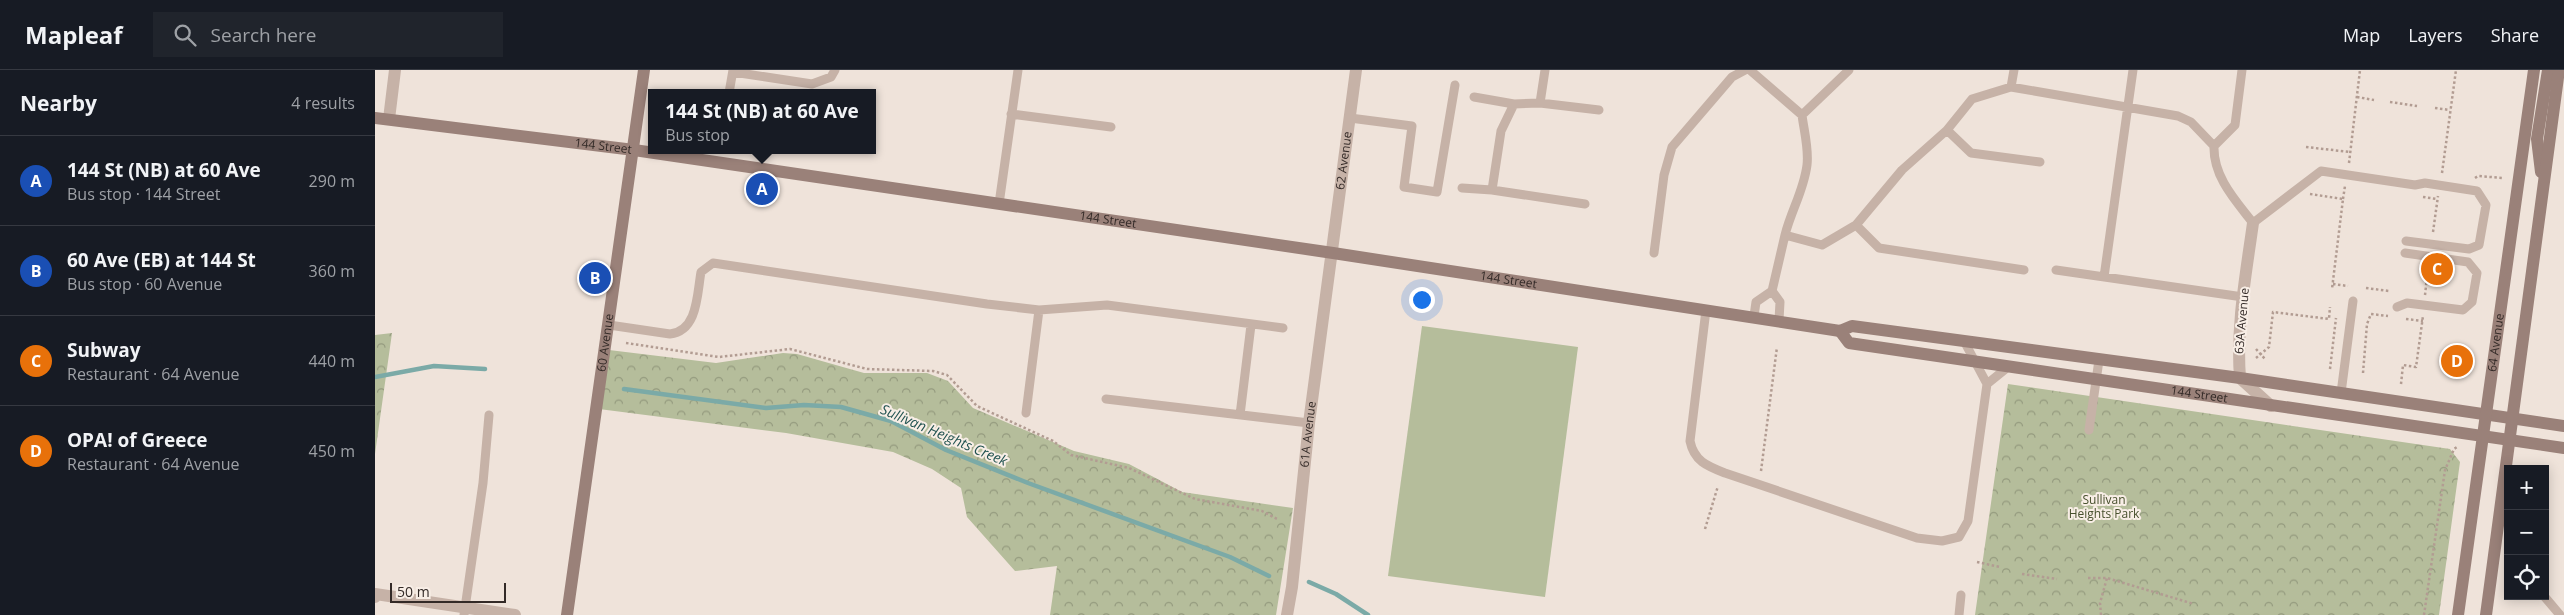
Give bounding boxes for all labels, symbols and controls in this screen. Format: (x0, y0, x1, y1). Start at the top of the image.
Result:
search box (153, 12, 503, 57)
text: Mapleaf (25, 18, 123, 51)
icon: search (171, 21, 199, 49)
text: Search here (211, 22, 316, 48)
text: Map (2343, 23, 2380, 47)
text: Layers (2408, 23, 2463, 47)
text: Share (2491, 23, 2539, 47)
text: Nearby (20, 89, 97, 117)
popup (648, 89, 876, 154)
text: 4 results (291, 92, 355, 114)
text: 144 St (NB) at 60 Ave (665, 98, 859, 124)
text: Bus stop (665, 124, 730, 146)
street label: 62 Avenue (1331, 130, 1356, 191)
street label: 144 Street (574, 134, 633, 158)
text: 144 St (NB) at 60 Ave (67, 157, 261, 183)
text: A (30, 170, 42, 192)
text: 290 m (309, 170, 355, 192)
pin: A (746, 170, 778, 208)
text: Bus stop · 144 Street (67, 183, 220, 205)
street label: 144 Street (1078, 207, 1138, 232)
text: 60 Ave (EB) at 144 St (67, 247, 256, 273)
pin: C (2421, 250, 2453, 288)
pin: B (579, 259, 611, 297)
text: B (31, 260, 41, 282)
text: 360 m (309, 260, 355, 282)
street label: 144 Street (1479, 267, 1538, 292)
text: Bus stop · 60 Avenue (67, 273, 222, 295)
your location (1409, 287, 1435, 313)
street label: 63A Avenue (2230, 287, 2253, 355)
street label: 60 Avenue (592, 312, 618, 373)
street label: 64 Avenue (2483, 312, 2508, 373)
text: Subway (67, 337, 141, 363)
pin: D (2441, 342, 2473, 380)
text: C (31, 350, 41, 372)
text: 440 m (309, 350, 355, 372)
text: Restaurant · 64 Avenue (67, 363, 240, 385)
street label: 144 Street (2170, 381, 2229, 407)
water label: Sullivan Heights Creek (878, 399, 1012, 470)
street label: 61A Avenue (1295, 400, 1320, 468)
text: OPA! of Greece (67, 427, 207, 453)
text: D (30, 440, 42, 462)
text: 450 m (309, 440, 355, 462)
text: Restaurant · 64 Avenue (67, 453, 240, 475)
map controls (2504, 465, 2549, 600)
button: + (2504, 465, 2549, 510)
park label: Sullivan Heights Park (2069, 491, 2140, 522)
button: − (2504, 510, 2549, 555)
button: locate (2504, 555, 2549, 600)
scale bar (390, 580, 506, 603)
text: 50 m (397, 582, 430, 601)

